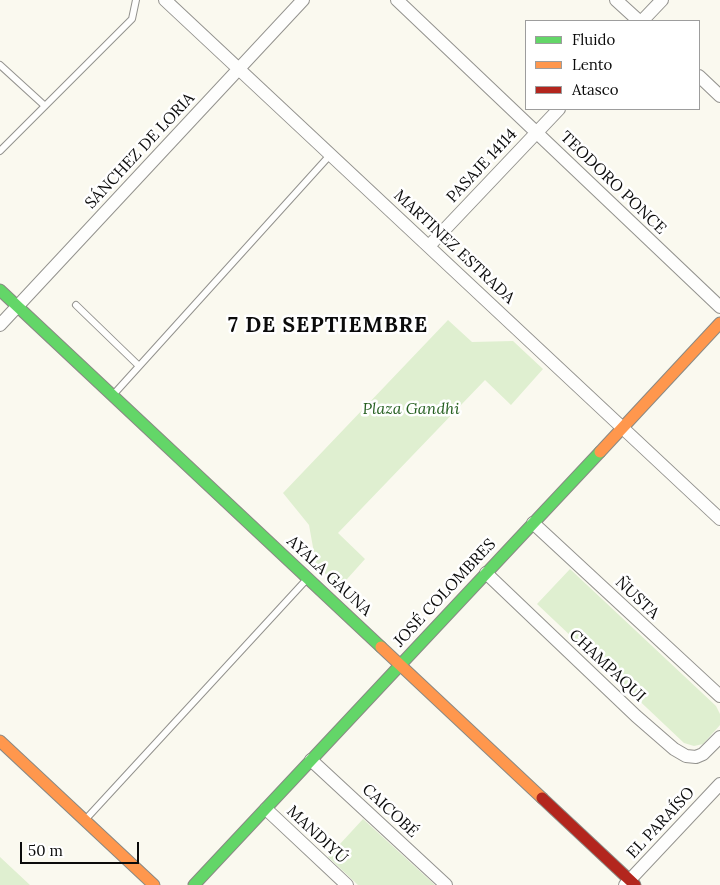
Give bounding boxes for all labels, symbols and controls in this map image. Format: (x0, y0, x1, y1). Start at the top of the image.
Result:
legend (525, 20, 700, 110)
text: Fluido (572, 30, 615, 49)
text: Lento (572, 55, 612, 74)
text: Atasco (572, 80, 618, 99)
street label: SÁNCHEZ DE LORIA (81, 89, 199, 213)
street label: PASAJE 14114 (443, 125, 521, 207)
street label: TEODORO PONCE (556, 128, 670, 238)
street label: MARTINEZ ESTRADA (390, 186, 518, 308)
district label: 7 DE SEPTIEMBRE (226, 313, 430, 339)
park label: Plaza Gandhi (362, 399, 460, 419)
street label: AYALA GAUNA (283, 532, 375, 620)
street label: JOSÉ COLOMBRES (390, 535, 500, 651)
street label: ÑUSTA (611, 573, 663, 623)
street label: CHAMPAQUI (565, 626, 649, 706)
street label: CAICOBÉ (358, 780, 422, 842)
street label: EL PARAÍSO (623, 783, 699, 863)
street label: MANDIYÚ (283, 802, 351, 868)
scale bar (22, 832, 141, 864)
text: 50 m (28, 841, 63, 860)

